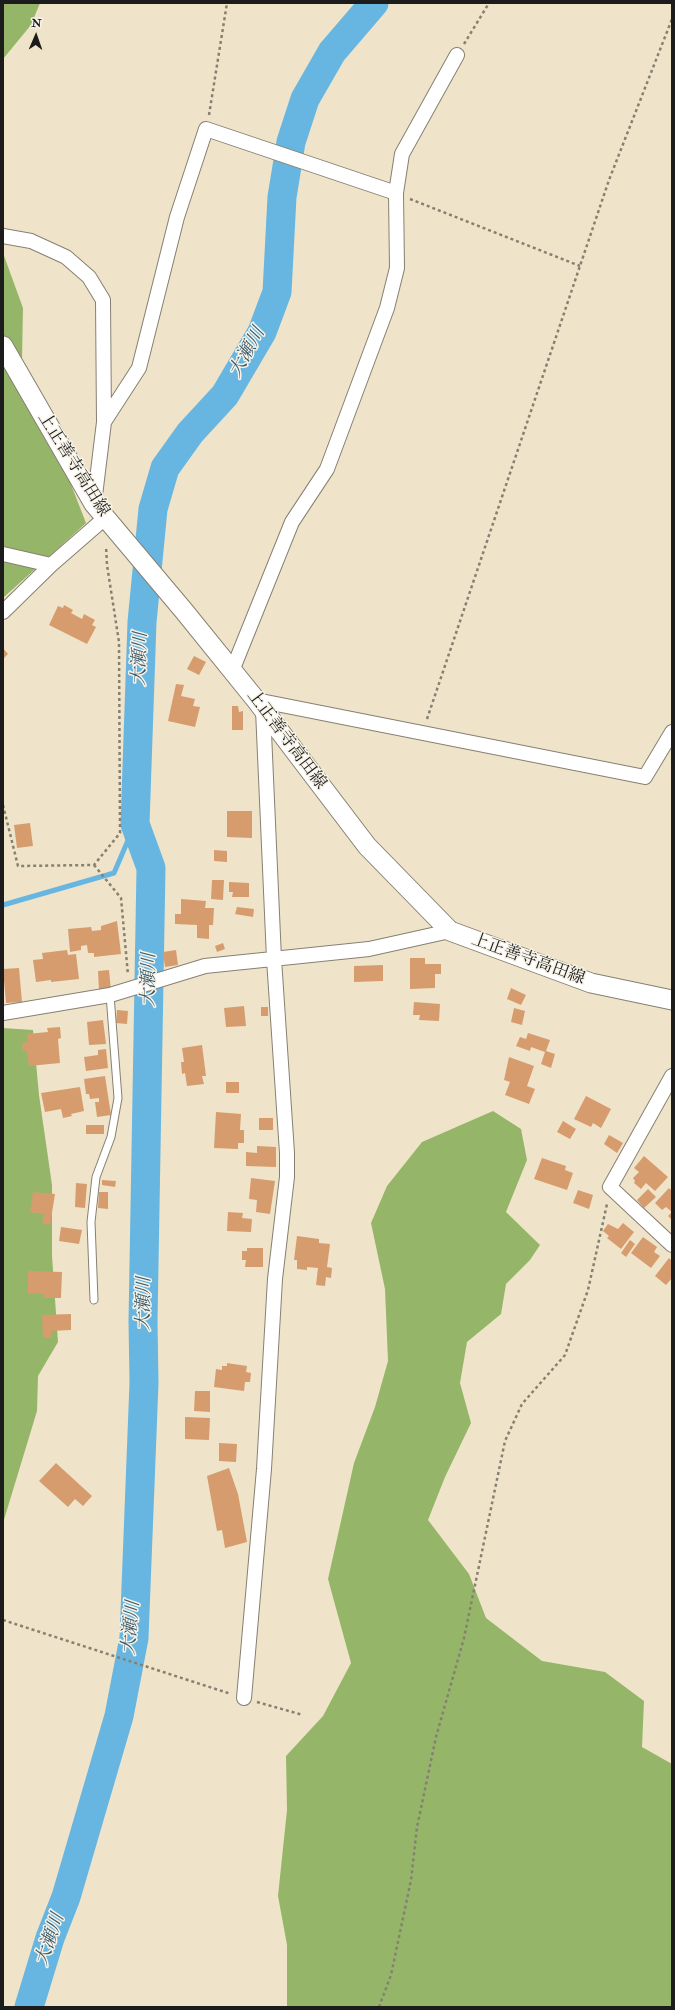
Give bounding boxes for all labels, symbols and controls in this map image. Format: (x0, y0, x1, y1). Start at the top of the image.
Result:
north arrow (16, 16, 56, 56)
text: N (31, 17, 42, 30)
water label: 大瀬川 (225, 324, 271, 382)
street label: 上正善寺高田線 (33, 409, 113, 521)
water label: 大瀬川 (129, 632, 153, 686)
street label: 上正善寺高田線 (242, 686, 330, 794)
street label: 上正善寺高田線 (469, 930, 587, 990)
water label: 大瀬川 (139, 953, 161, 1007)
water label: 大瀬川 (134, 1277, 156, 1331)
water label: 大瀬川 (119, 1600, 145, 1656)
water label: 大瀬川 (32, 1911, 70, 1969)

